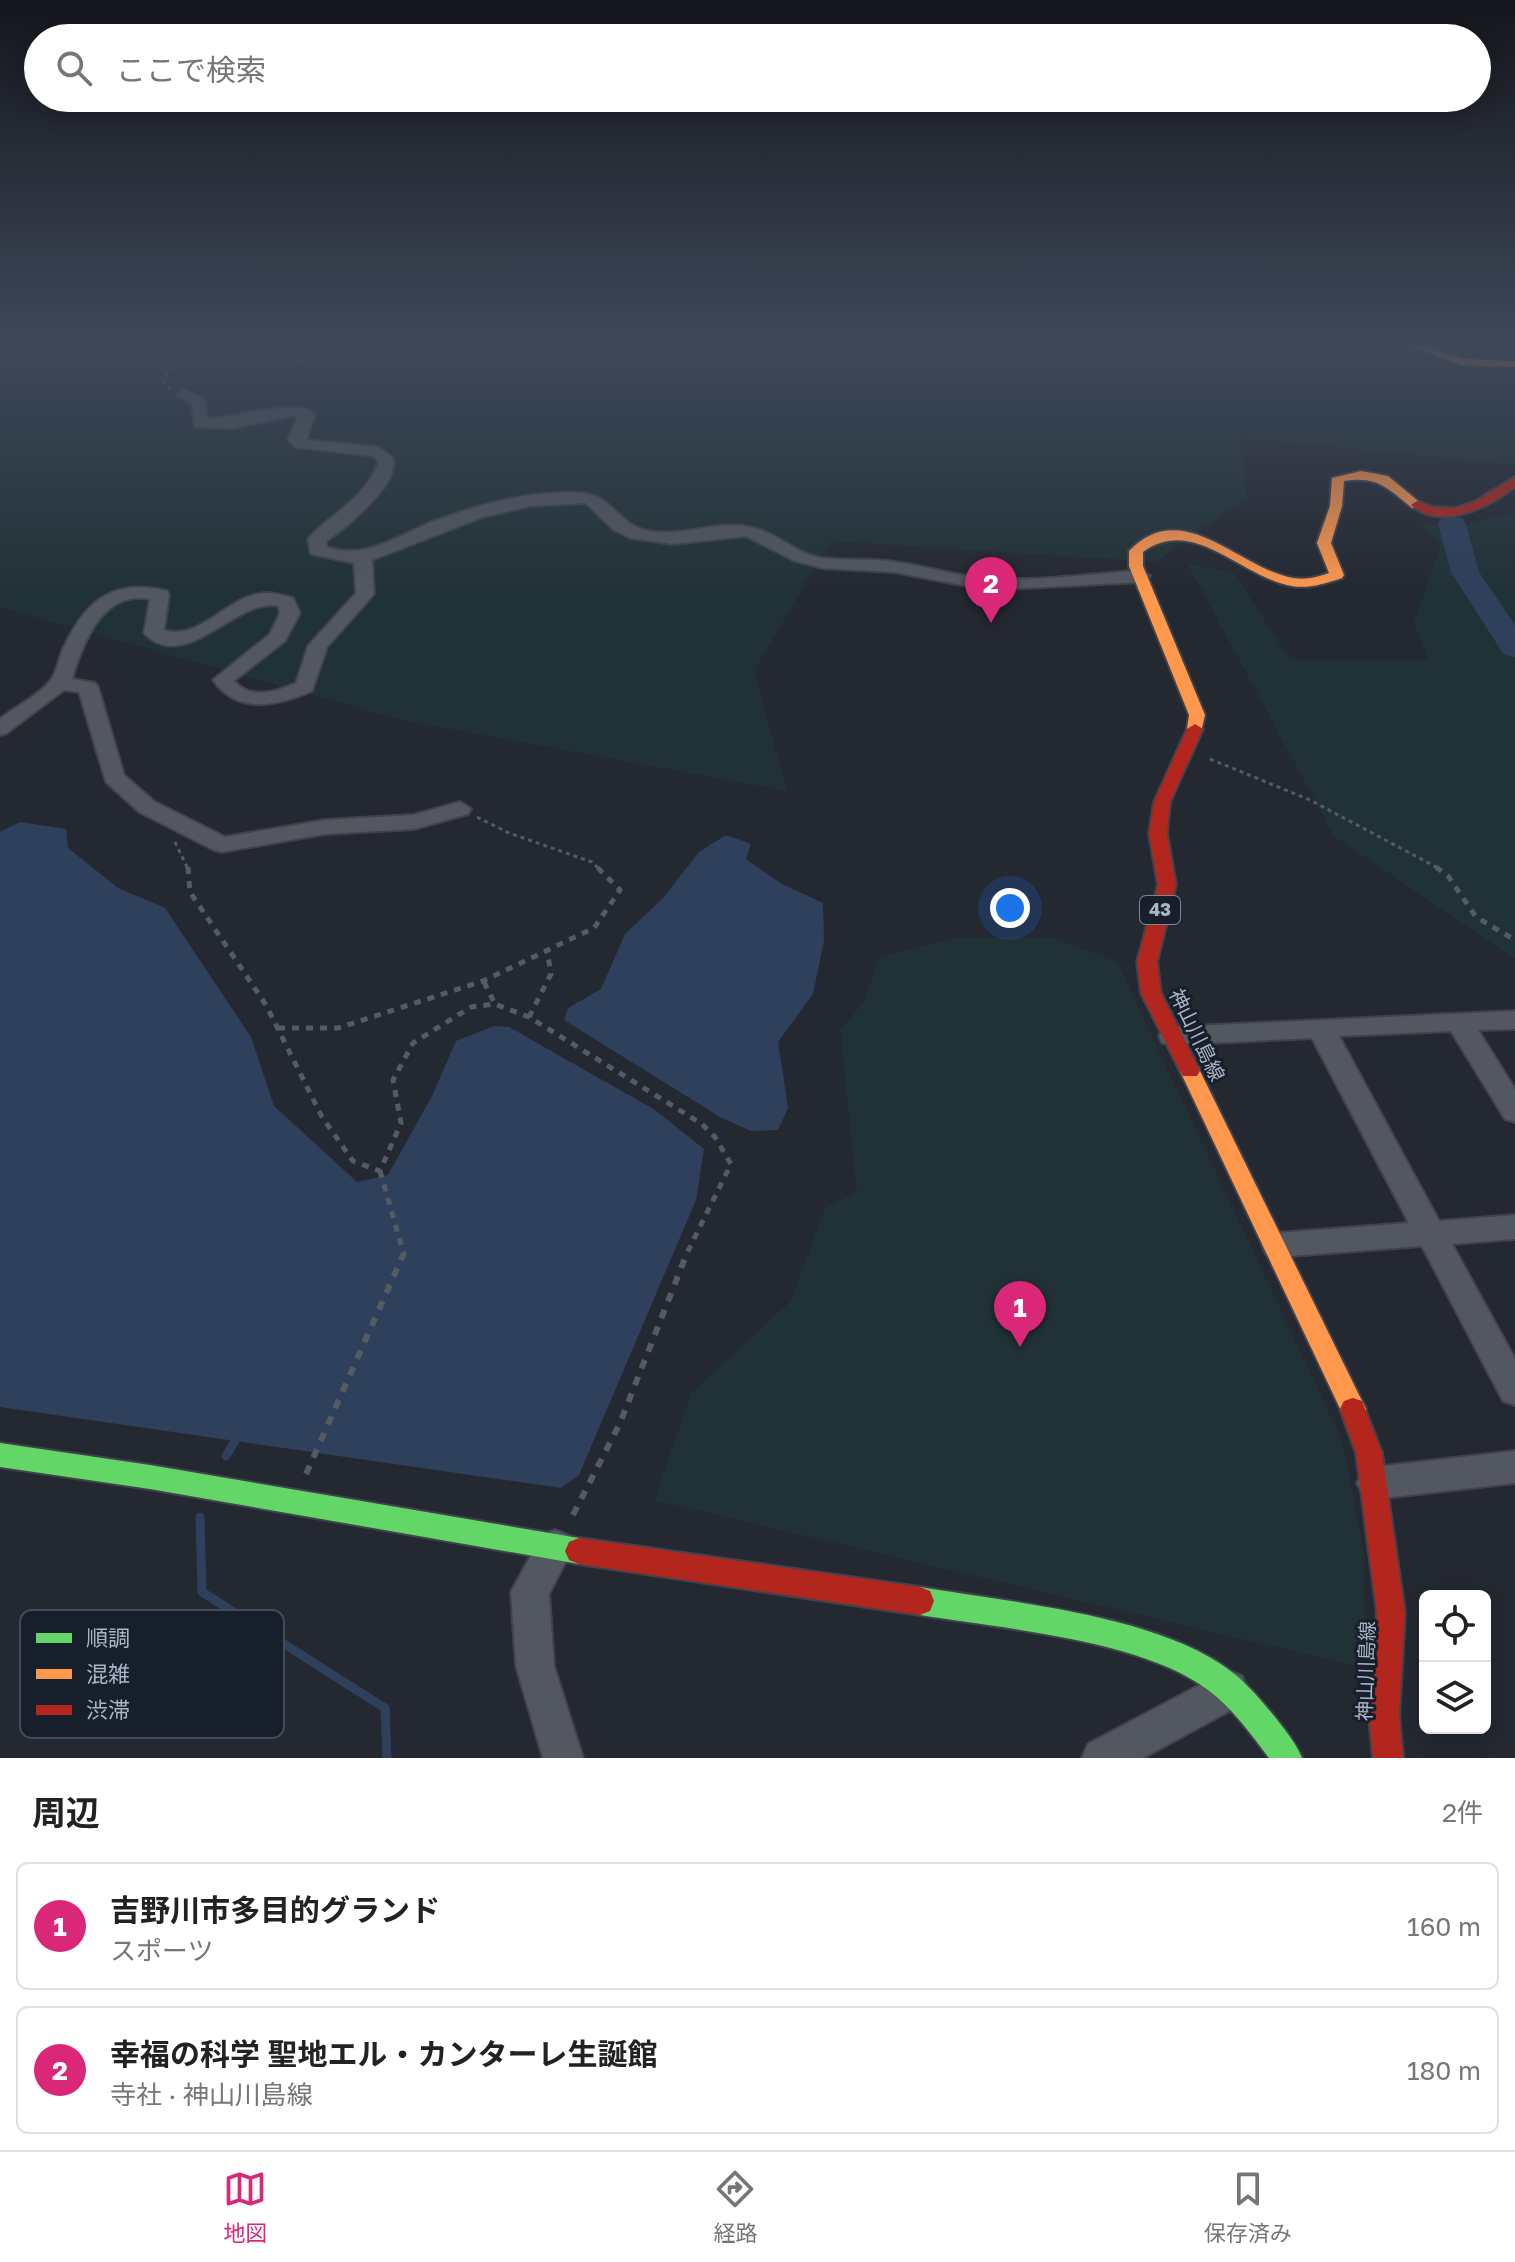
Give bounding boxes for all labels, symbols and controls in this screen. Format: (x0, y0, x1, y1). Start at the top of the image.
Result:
search box (24, 24, 1491, 112)
icon: search (52, 46, 96, 90)
text: ここで検索 (116, 52, 266, 88)
pin: 2 (965, 557, 1017, 623)
your location (990, 888, 1030, 928)
road number: 43 (1140, 896, 1180, 924)
street label: 神山川島線 (1165, 984, 1231, 1085)
pin: 1 (994, 1281, 1046, 1347)
map controls (1419, 1590, 1491, 1734)
button: locate (1419, 1590, 1491, 1662)
legend (20, 1610, 284, 1738)
street label: 神山川島線 (1351, 1621, 1379, 1721)
text: 順調 (86, 1624, 130, 1651)
text: 混雑 (86, 1660, 130, 1687)
button: layers (1419, 1662, 1491, 1734)
text: 渋滞 (86, 1696, 130, 1723)
text: 周辺 (32, 1792, 100, 1832)
text: 2件 (1442, 1797, 1483, 1828)
text: 吉野川市多目的グランド (110, 1892, 440, 1928)
text: 1 (53, 1911, 67, 1942)
text: 160 m (1407, 1911, 1481, 1942)
text: スポーツ (110, 1935, 213, 1966)
text: 幸福の科学 聖地エル・カンターレ生誕館 (110, 2036, 658, 2072)
text: 2 (52, 2055, 68, 2086)
text: 180 m (1407, 2055, 1481, 2086)
text: 寺社 · 神山川島線 (110, 2079, 313, 2110)
tab: 地図 (223, 2167, 267, 2247)
tab: 経路 (713, 2167, 758, 2247)
tab: 保存済み (1204, 2167, 1292, 2247)

